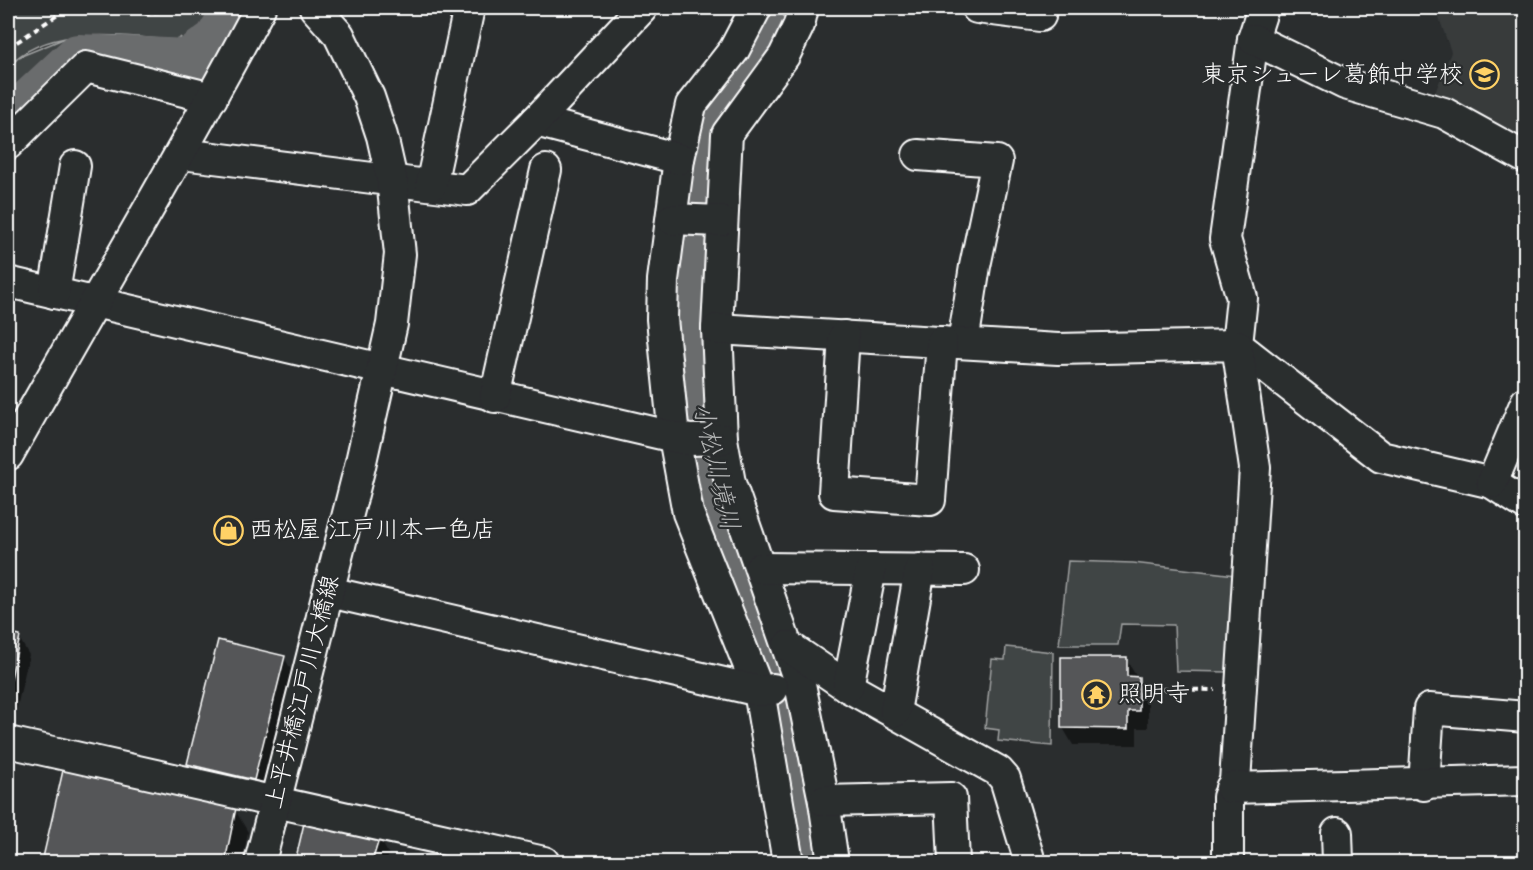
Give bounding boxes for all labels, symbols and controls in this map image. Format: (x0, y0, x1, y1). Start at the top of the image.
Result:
school or university icon: 東京シューレ葛飾中学校 (1468, 59, 1500, 91)
place label: 東京シューレ葛飾中学校 (1201, 60, 1463, 91)
water label: 小松川境川 (684, 400, 746, 534)
shop icon: 西松屋 江戸川本一色店 (212, 514, 244, 546)
place label: 西松屋 江戸川本一色店 (249, 515, 495, 546)
street label: 上平井橋江戸川大橋線 (259, 572, 347, 812)
temple icon: 照明寺 (1081, 678, 1113, 710)
place label: 照明寺 (1118, 679, 1190, 710)

